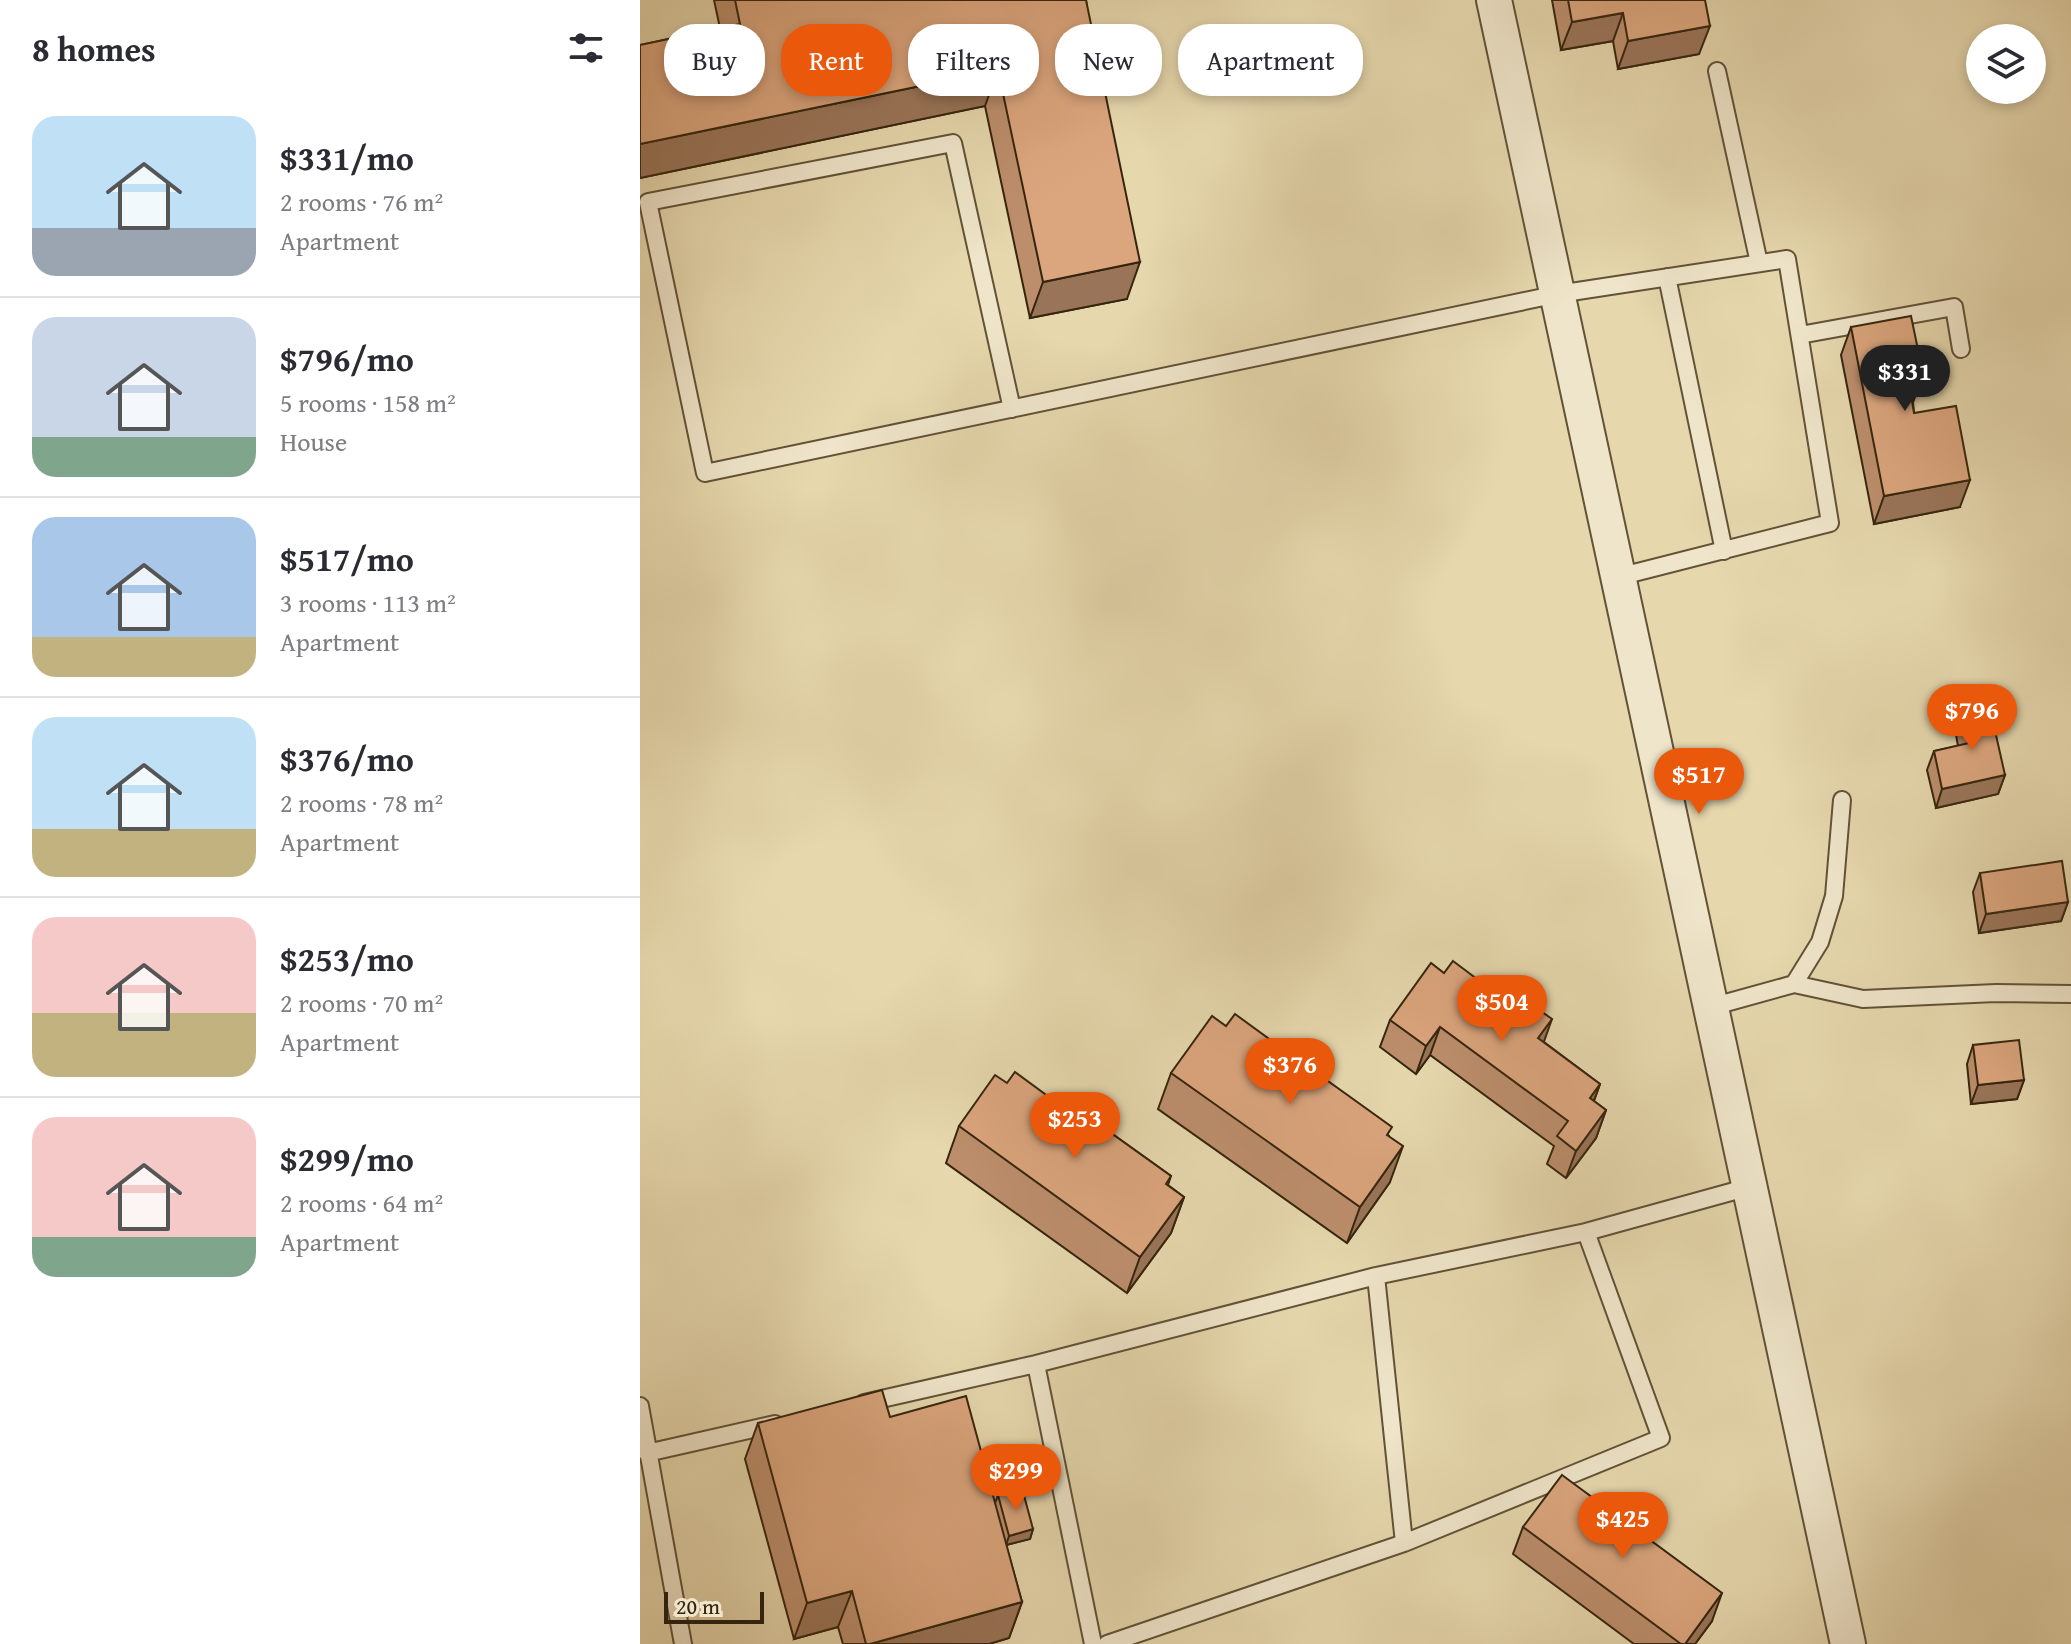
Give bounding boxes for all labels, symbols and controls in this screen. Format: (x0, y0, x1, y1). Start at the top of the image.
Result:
text: 8 homes (32, 24, 156, 73)
chip: Buy (664, 24, 765, 96)
chip: Rent (781, 24, 892, 96)
chip: Filters (908, 24, 1039, 96)
chip: New (1055, 24, 1162, 96)
chip: Apartment (1178, 24, 1363, 96)
map controls (1966, 24, 2046, 104)
button: layers (1966, 24, 2046, 104)
icon: filters (564, 26, 608, 70)
text: $331/mo (280, 133, 414, 182)
icon: home (96, 148, 192, 244)
text: 2 rooms · 76 m² (280, 182, 443, 221)
text: Apartment (280, 221, 399, 260)
text: $796/mo (280, 334, 414, 383)
pin: $331 (1858, 345, 1952, 413)
icon: home (96, 349, 192, 445)
text: $331 (1878, 351, 1932, 390)
text: 5 rooms · 158 m² (280, 383, 456, 422)
text: House (280, 422, 347, 461)
text: $517/mo (280, 534, 414, 583)
icon: home (96, 549, 192, 645)
text: 3 rooms · 113 m² (280, 583, 456, 622)
text: Apartment (280, 622, 399, 661)
pin: $796 (1925, 684, 2019, 752)
text: $796 (1945, 690, 1999, 729)
text: $376/mo (280, 734, 414, 783)
pin: $517 (1652, 748, 1746, 816)
icon: home (96, 749, 192, 845)
text: $517 (1672, 754, 1726, 793)
text: 2 rooms · 78 m² (280, 783, 443, 822)
text: Apartment (280, 822, 399, 861)
text: $253/mo (280, 934, 414, 983)
icon: home (96, 949, 192, 1045)
pin: $504 (1455, 975, 1549, 1043)
text: $504 (1475, 981, 1529, 1020)
text: 2 rooms · 70 m² (280, 983, 443, 1022)
text: Apartment (280, 1022, 399, 1061)
pin: $376 (1243, 1038, 1337, 1106)
text: $376 (1263, 1044, 1317, 1083)
pin: $253 (1028, 1092, 1122, 1160)
text: $253 (1048, 1098, 1102, 1137)
text: $299/mo (280, 1134, 414, 1183)
icon: home (96, 1149, 192, 1245)
text: 2 rooms · 64 m² (280, 1183, 443, 1222)
text: Apartment (280, 1222, 399, 1261)
pin: $299 (969, 1444, 1063, 1512)
text: $299 (989, 1450, 1043, 1489)
pin: $425 (1576, 1492, 1670, 1560)
text: $425 (1596, 1498, 1650, 1537)
scale bar (664, 1588, 764, 1624)
text: 20 m (676, 1590, 720, 1622)

